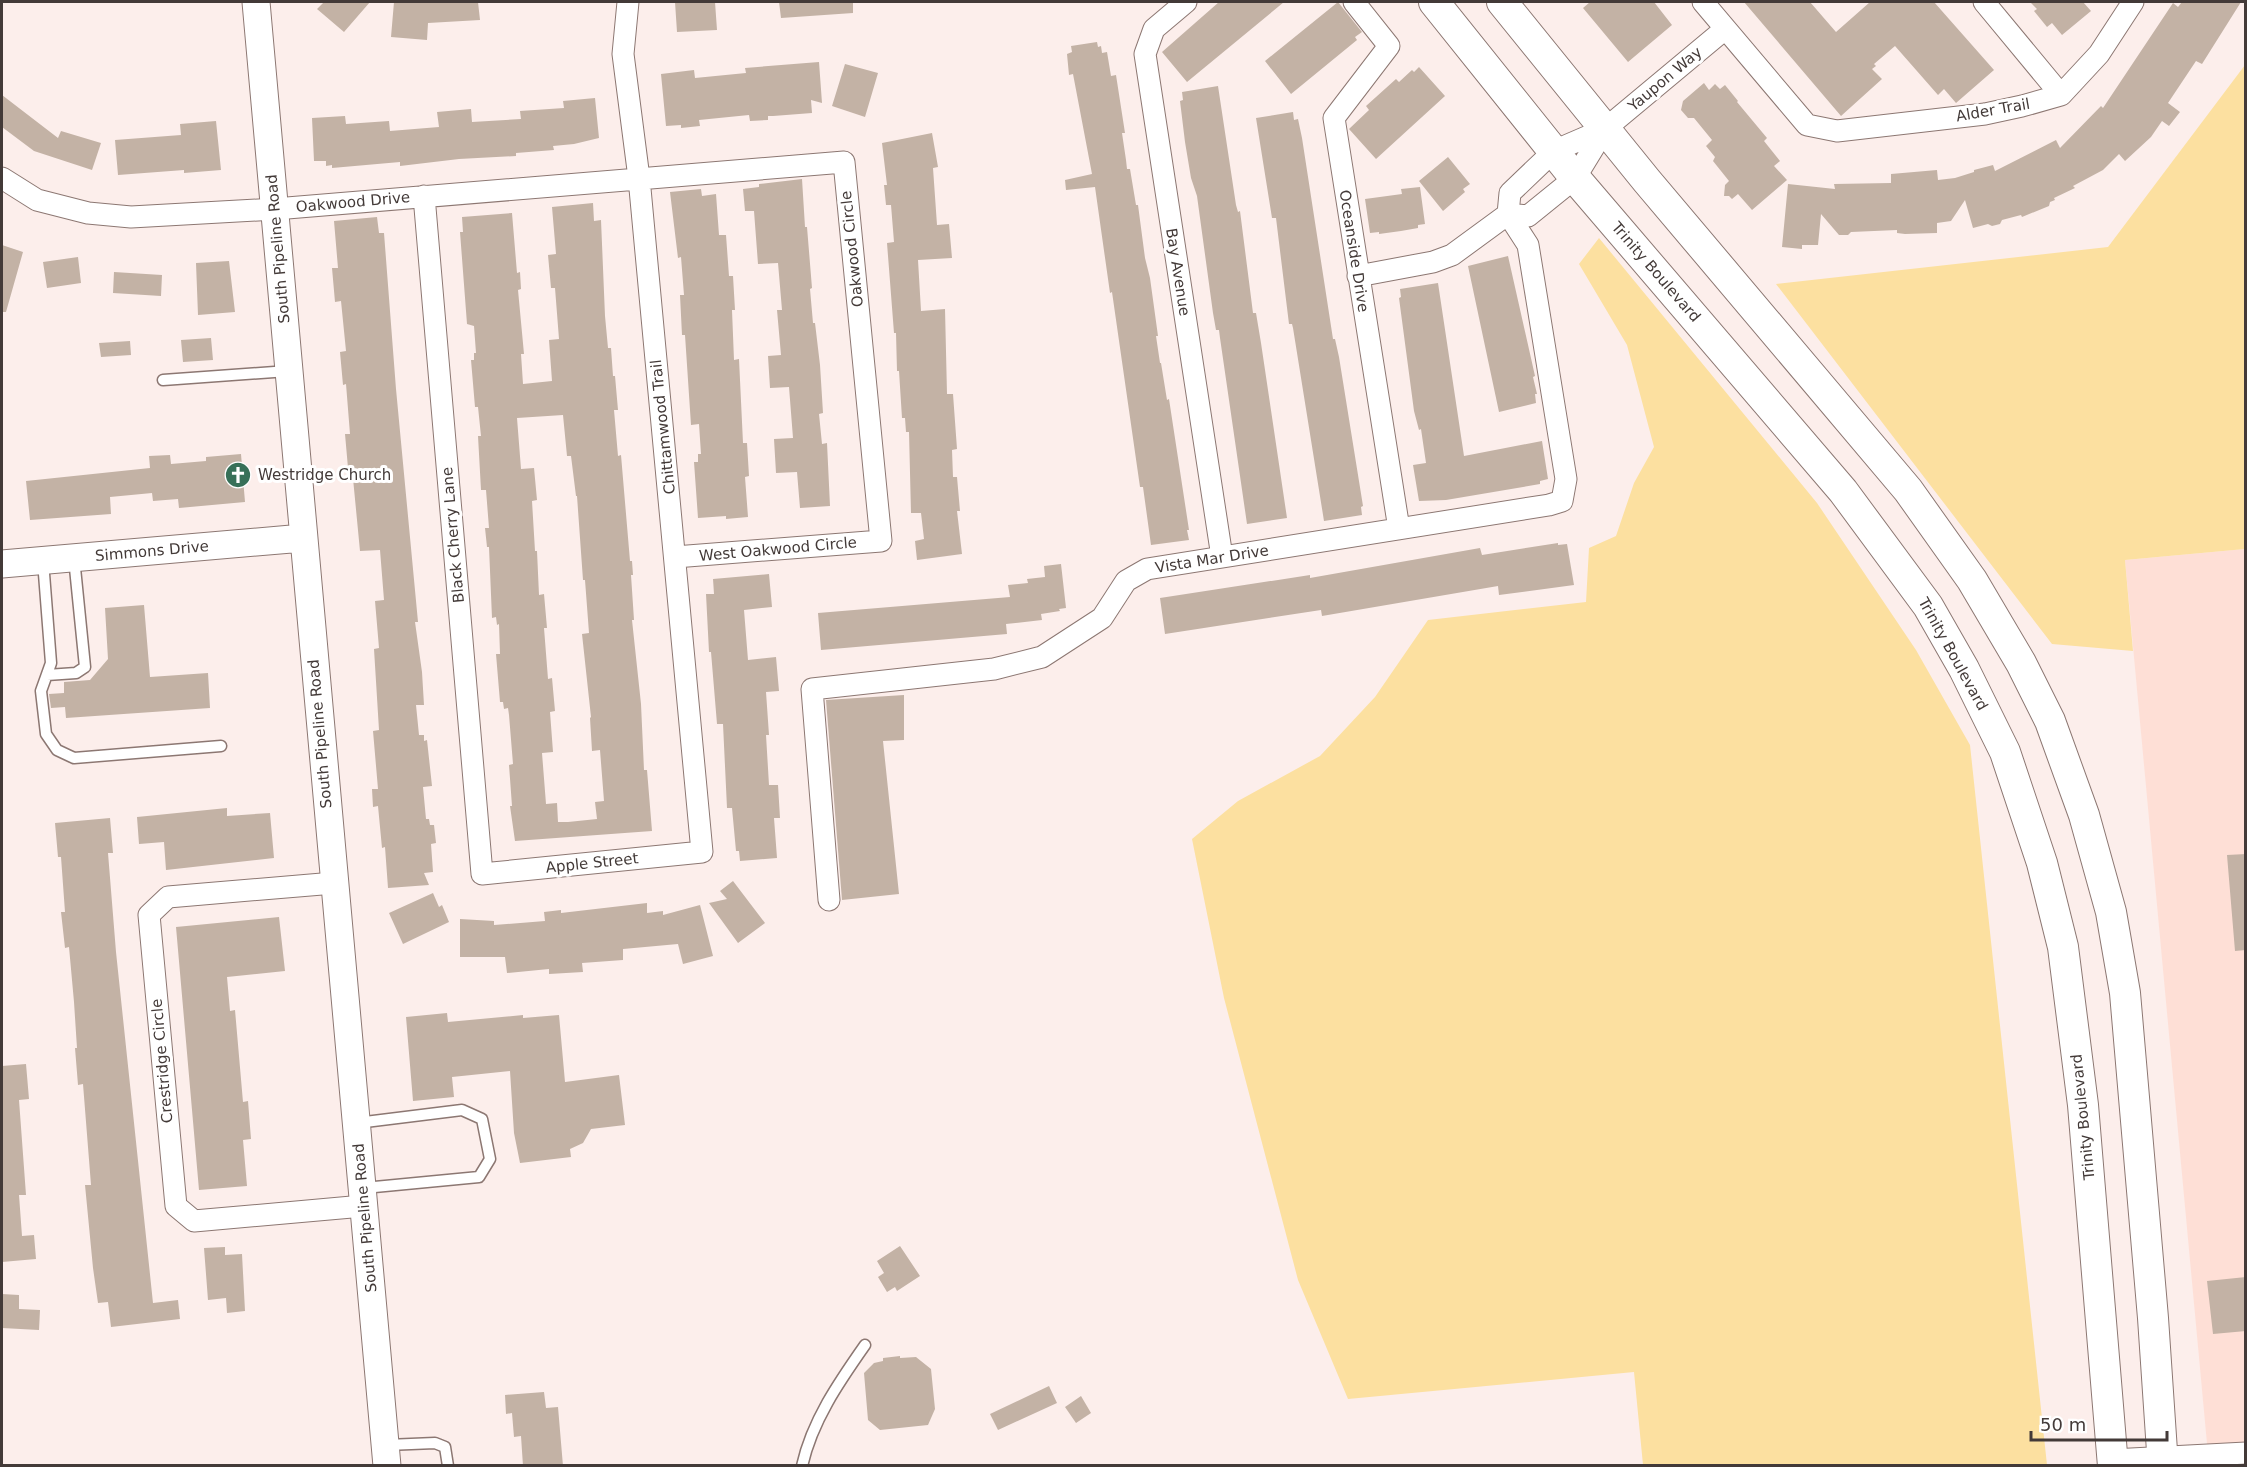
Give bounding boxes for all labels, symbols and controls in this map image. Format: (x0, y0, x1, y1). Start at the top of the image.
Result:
street label: Yaupon Way (1624, 43, 1706, 116)
street label: Alder Trail (1955, 95, 2031, 125)
street label: South Pipeline Road (263, 174, 293, 324)
street label: Oakwood Drive (295, 188, 411, 216)
street label: Oceanside Drive (1335, 189, 1373, 313)
street label: Oakwood Circle (837, 190, 867, 308)
street label: Trinity Boulevard (1607, 218, 1704, 326)
street label: Bay Avenue (1162, 227, 1194, 317)
street label: Chittamwood Trail (647, 359, 679, 495)
church icon: Westridge Church (223, 460, 253, 490)
place label: Westridge Church (258, 466, 391, 484)
street label: Black Cherry Lane (438, 466, 468, 604)
street label: West Oakwood Circle (698, 533, 858, 565)
street label: Simmons Drive (94, 537, 210, 565)
street label: Vista Mar Drive (1154, 541, 1270, 577)
street label: Trinity Boulevard (1914, 594, 1992, 714)
street label: South Pipeline Road (305, 659, 335, 809)
street label: Apple Street (545, 849, 639, 877)
street label: Crestridge Circle (148, 998, 176, 1124)
street label: Trinity Boulevard (2067, 1053, 2099, 1182)
street label: South Pipeline Road (350, 1143, 380, 1293)
scale bar (2031, 1404, 2168, 1442)
text: 50 m (2040, 1414, 2086, 1435)

